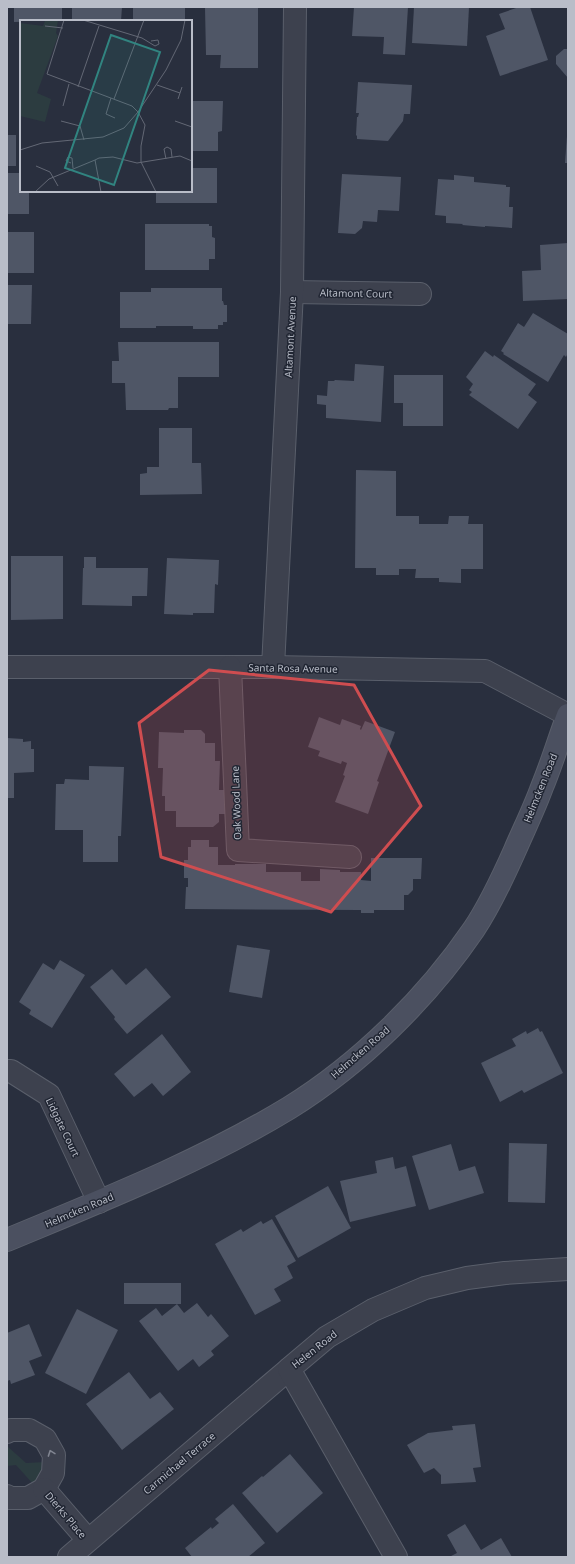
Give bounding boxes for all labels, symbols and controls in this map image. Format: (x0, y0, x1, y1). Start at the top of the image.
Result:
inset map (20, 20, 192, 192)
street label: Altamont Court (320, 285, 393, 301)
street label: Altamont Avenue (281, 296, 299, 378)
street label: Santa Rosa Avenue (248, 660, 338, 676)
street label: Helmcken Road (520, 751, 560, 825)
street label: Oak Wood Lane (228, 765, 244, 840)
street label: Helmcken Road (328, 1023, 392, 1081)
street label: Lidgate Court (43, 1095, 83, 1159)
street label: Helmcken Road (42, 1189, 116, 1231)
street label: Helen Road (288, 1327, 340, 1371)
street label: Carmichael Terrace (140, 1428, 218, 1497)
one-way arrow (48, 1450, 56, 1457)
street label: Dierks Place (42, 1489, 90, 1542)

